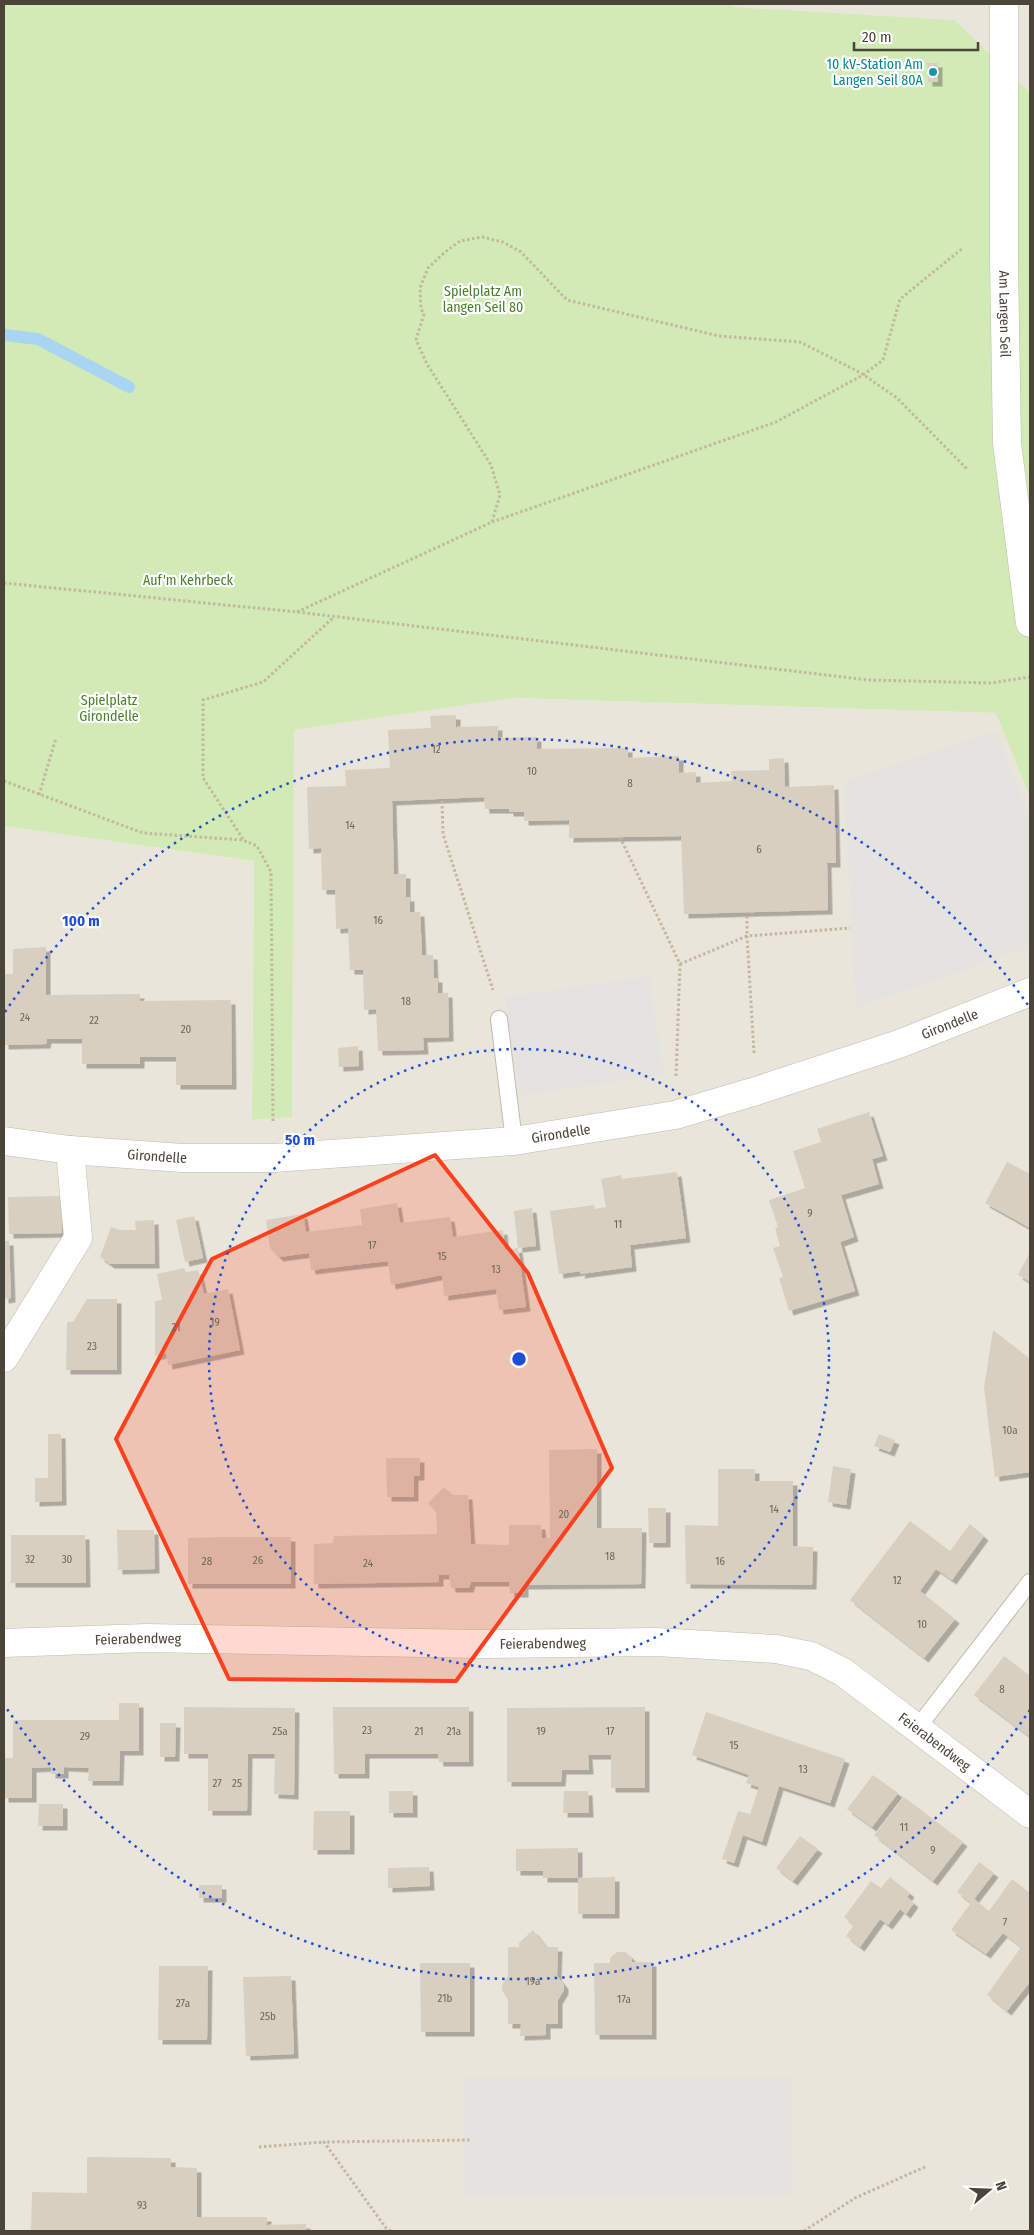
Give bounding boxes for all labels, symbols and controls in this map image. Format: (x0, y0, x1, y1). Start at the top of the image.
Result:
scale bar (854, 20, 978, 52)
text: 20 m (862, 28, 892, 46)
place label: 10 kV-Station Am Langen Seil 80A (826, 56, 924, 89)
marker: 10 kV-Station Am Langen Seil 80A (927, 66, 939, 78)
street label: Am Langen Seil (996, 270, 1014, 358)
park label: Spielplatz Am langen Seil 80 (443, 283, 523, 316)
park label: Auf'm Kehrbeck (143, 572, 234, 589)
park label: Spielplatz Girondelle (79, 692, 139, 725)
house number: 12 (431, 743, 441, 756)
house number: 10 (527, 765, 537, 778)
house number: 8 (627, 777, 633, 790)
house number: 14 (345, 819, 355, 832)
house number: 6 (756, 843, 762, 856)
text: 100 m (62, 912, 100, 930)
house number: 16 (373, 914, 383, 927)
house number: 18 (401, 995, 411, 1008)
street label: Girondelle (919, 1005, 980, 1043)
house number: 24 (20, 1011, 31, 1024)
house number: 22 (89, 1014, 99, 1027)
house number: 20 (181, 1023, 192, 1036)
street label: Girondelle (530, 1120, 592, 1147)
text: 50 m (285, 1131, 315, 1149)
street label: Girondelle (127, 1146, 187, 1167)
house number: 9 (807, 1207, 813, 1220)
house number: 11 (614, 1218, 622, 1231)
house number: 17 (368, 1239, 377, 1252)
house number: 15 (437, 1250, 447, 1263)
house number: 13 (491, 1263, 501, 1276)
house number: 19 (210, 1316, 220, 1329)
house number: 21 (172, 1321, 180, 1334)
house number: 23 (87, 1340, 97, 1353)
centre of rings (510, 1350, 528, 1368)
house number: 10a (1002, 1424, 1018, 1437)
house number: 14 (769, 1503, 779, 1516)
house number: 20 (559, 1508, 570, 1521)
house number: 18 (605, 1550, 615, 1563)
house number: 32 (25, 1553, 35, 1566)
house number: 30 (62, 1553, 73, 1566)
house number: 26 (253, 1554, 264, 1567)
house number: 28 (202, 1555, 213, 1568)
house number: 16 (715, 1555, 725, 1568)
house number: 24 (363, 1557, 374, 1570)
house number: 12 (892, 1574, 902, 1587)
house number: 10 (917, 1618, 927, 1631)
street label: Feierabendweg (94, 1629, 182, 1648)
street label: Feierabendweg (500, 1634, 587, 1652)
house number: 8 (999, 1683, 1005, 1696)
street label: Feierabendweg (895, 1709, 975, 1775)
house number: 23 (362, 1724, 372, 1737)
house number: 25a (272, 1725, 288, 1738)
house number: 21 (415, 1725, 423, 1738)
house number: 21a (447, 1725, 461, 1738)
house number: 19 (536, 1725, 546, 1738)
house number: 17 (606, 1725, 615, 1738)
house number: 29 (80, 1730, 90, 1743)
house number: 15 (729, 1739, 739, 1752)
house number: 13 (798, 1763, 808, 1776)
house number: 27 (212, 1777, 222, 1790)
house number: 25 (232, 1777, 242, 1790)
house number: 11 (900, 1821, 908, 1834)
house number: 9 (930, 1844, 936, 1857)
house number: 7 (1003, 1916, 1008, 1929)
house number: 19a (526, 1975, 540, 1988)
house number: 21b (438, 1992, 453, 2005)
house number: 17a (617, 1993, 631, 2006)
house number: 27a (176, 1997, 190, 2010)
house number: 25b (260, 2010, 276, 2023)
north arrow (964, 2165, 1014, 2215)
text: N (991, 2179, 1010, 2193)
house number: 93 (137, 2199, 147, 2212)

